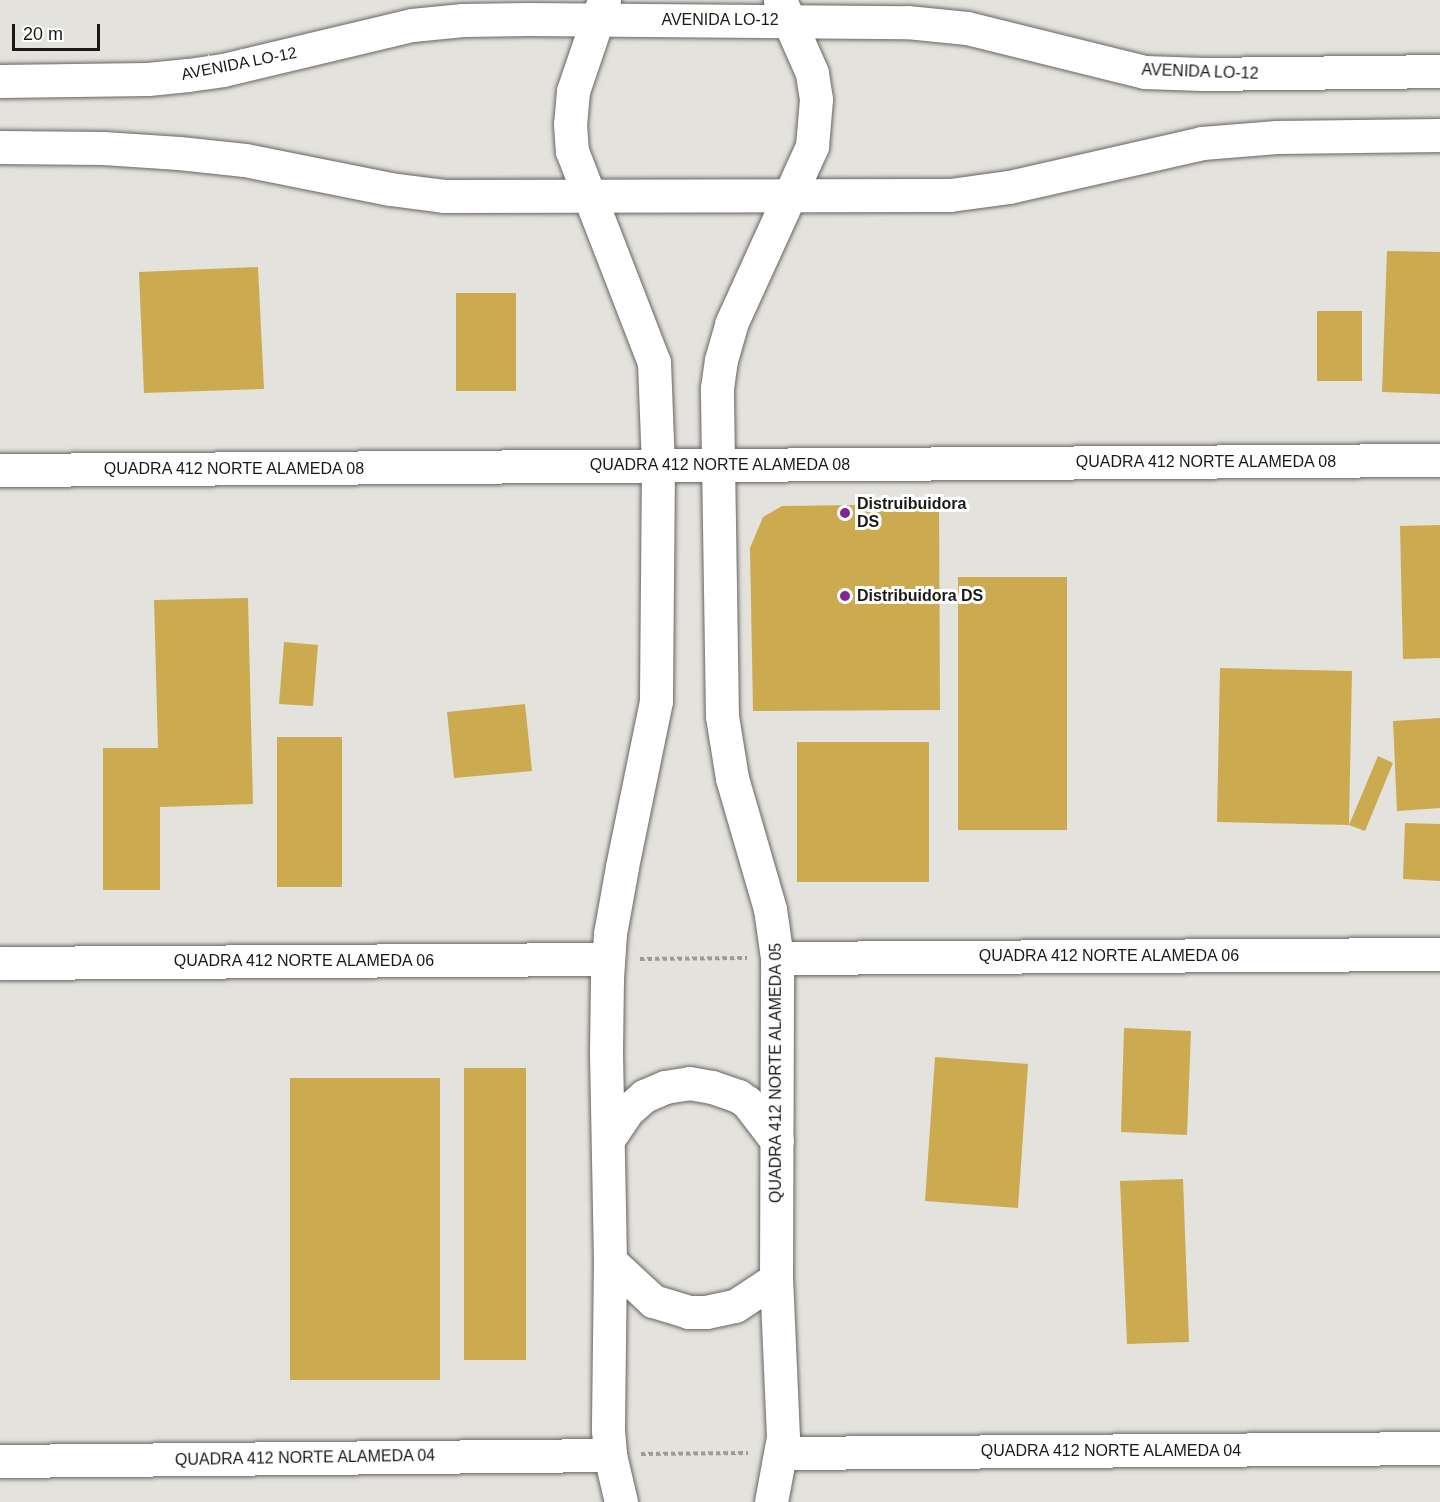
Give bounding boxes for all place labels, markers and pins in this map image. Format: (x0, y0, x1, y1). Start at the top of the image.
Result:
place label: Distruibuidora DS (857, 494, 966, 532)
marker: Distruibuidora DS (838, 506, 852, 520)
place label: Distribuidora DS (857, 586, 983, 606)
marker: Distribuidora DS (838, 589, 852, 603)

